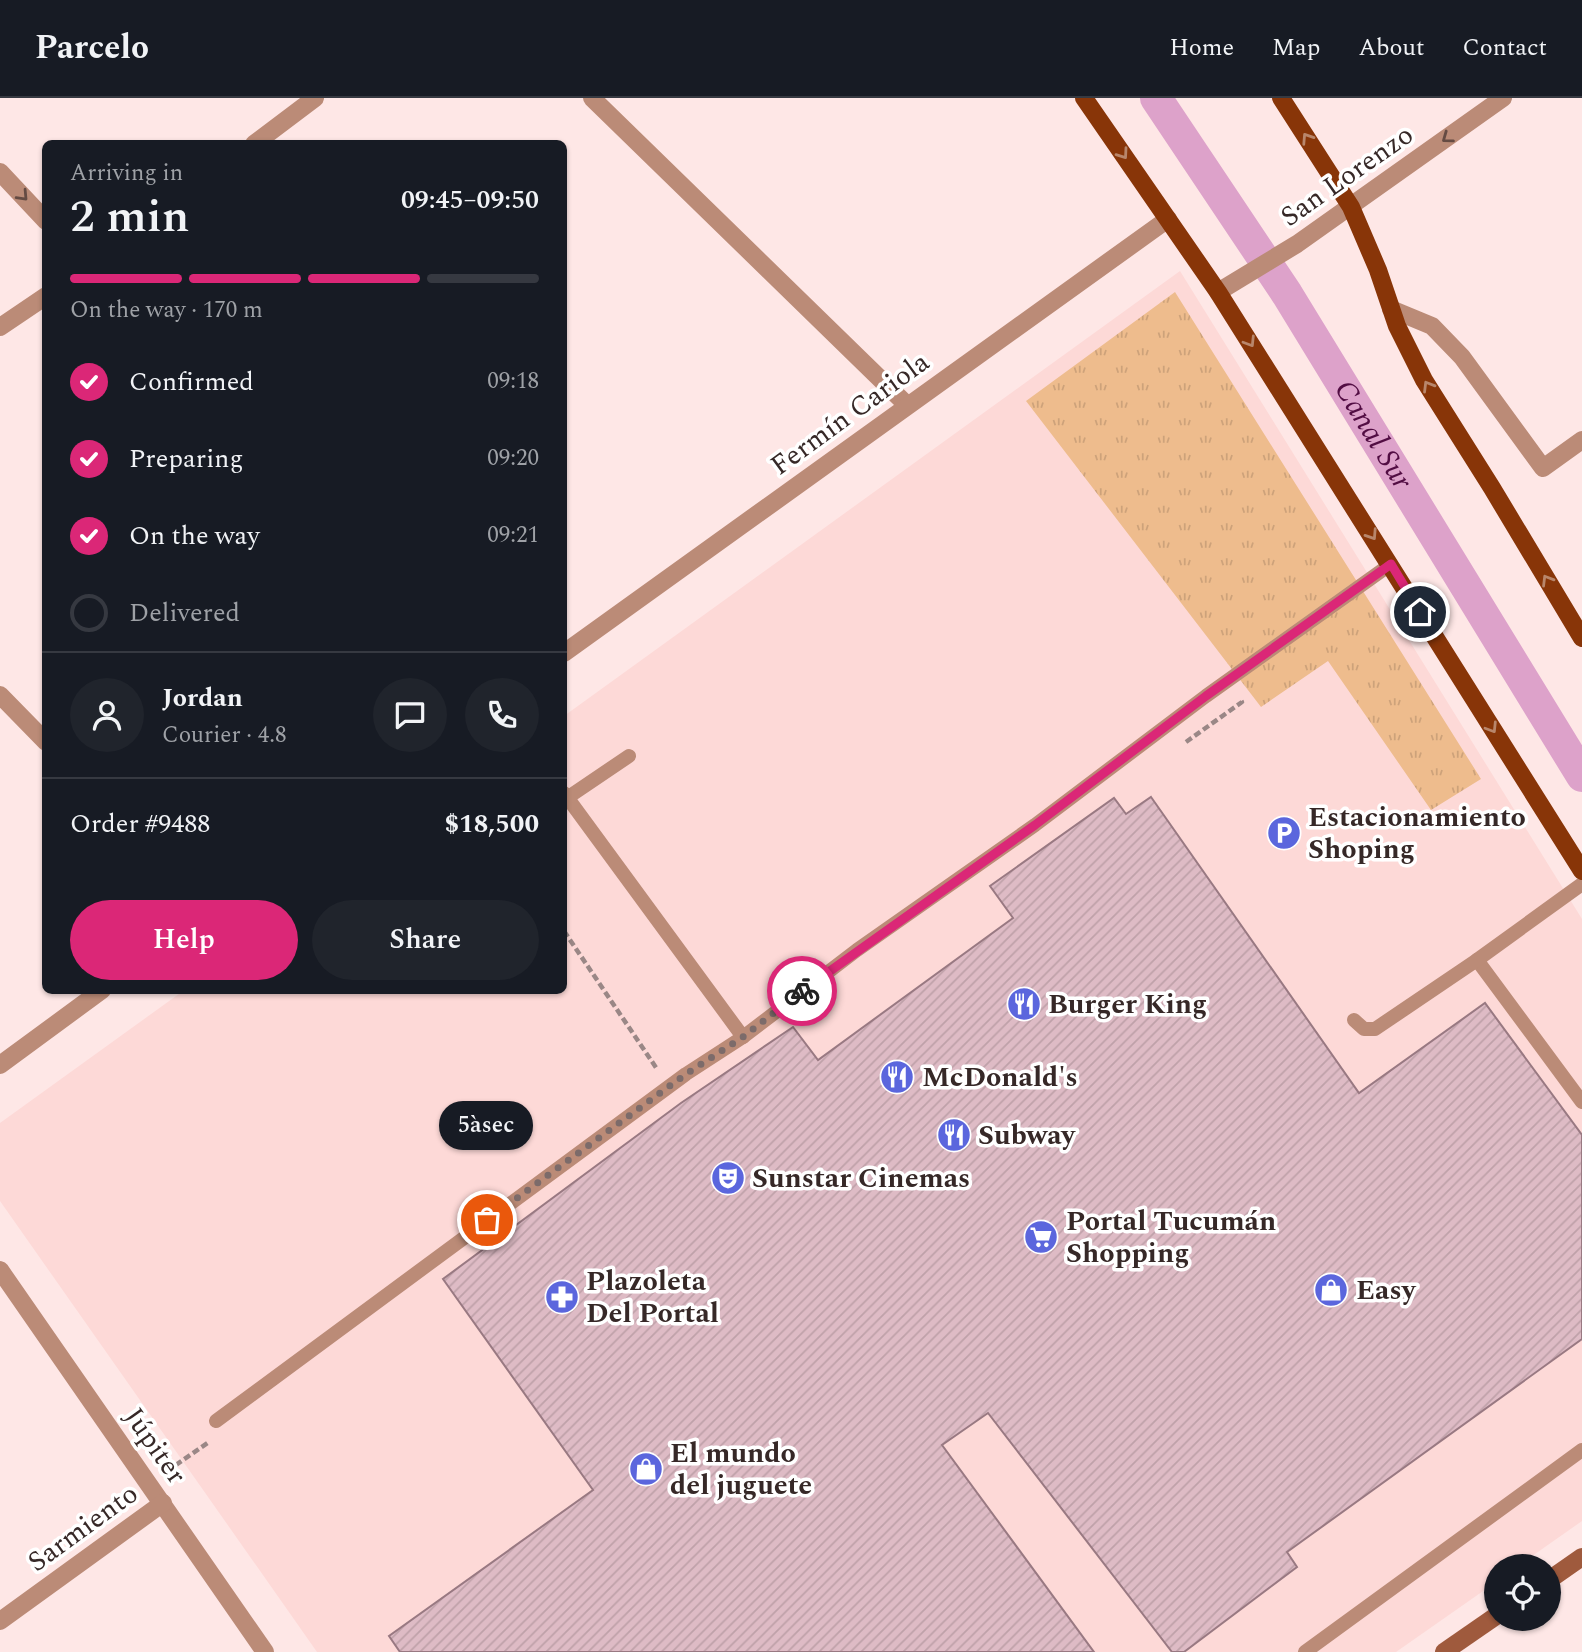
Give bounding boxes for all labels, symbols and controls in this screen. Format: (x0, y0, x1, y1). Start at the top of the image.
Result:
text: Parcelo (35, 23, 149, 73)
text: Home (1169, 30, 1234, 66)
text: Map (1272, 30, 1320, 66)
text: About (1358, 30, 1424, 66)
text: Contact (1462, 30, 1547, 66)
street label: San Lorenzo (1271, 114, 1423, 238)
one-way arrow (1442, 130, 1455, 142)
one-way arrow (1303, 133, 1315, 146)
one-way arrow (1115, 146, 1127, 159)
text: Arriving in (70, 156, 183, 191)
text: 09:45–09:50 (401, 180, 539, 220)
text: 2 min (70, 182, 189, 252)
one-way arrow (14, 188, 27, 201)
text: On the way · 170 m (70, 293, 263, 328)
one-way arrow (1242, 335, 1255, 348)
street label: Fermín Cariola (761, 341, 939, 487)
text: Confirmed (129, 362, 254, 402)
icon: check (70, 363, 108, 401)
text: 09:18 (487, 364, 539, 399)
water label: Canal Sur (1322, 371, 1425, 499)
one-way arrow (1424, 380, 1437, 393)
text: Preparing (129, 439, 243, 479)
icon: check (70, 440, 108, 478)
text: 09:20 (487, 441, 539, 476)
text: On the way (129, 516, 260, 556)
icon: check (70, 517, 108, 555)
text: 09:21 (487, 518, 539, 553)
one-way arrow (1363, 527, 1376, 540)
one-way arrow (1542, 574, 1555, 587)
pin (1390, 582, 1450, 642)
text: Delivered (129, 593, 240, 633)
icon: home (1401, 593, 1439, 631)
button: person (70, 678, 144, 752)
text: Jordan (162, 678, 243, 718)
button: chat (373, 678, 447, 752)
button: phone (465, 678, 539, 752)
text: Courier · 4.8 (162, 718, 287, 753)
one-way arrow (1484, 720, 1497, 733)
place label: Estacionamiento Shoping (1308, 796, 1526, 871)
text: Order #9488 (70, 804, 210, 844)
text: $18,500 (445, 804, 539, 844)
parking icon: Estacionamiento Shoping (1265, 814, 1303, 852)
button: Help (70, 900, 298, 980)
button: Share (312, 900, 539, 980)
courier (767, 956, 837, 1026)
icon: bike (783, 972, 821, 1010)
place label: Burger King (1048, 983, 1207, 1026)
restaurant icon: Burger King (1005, 985, 1043, 1023)
place label: McDonald's (922, 1056, 1078, 1099)
restaurant icon: McDonald's (878, 1058, 916, 1096)
callout: 5àsec (440, 1101, 534, 1150)
text: 5àsec (458, 1108, 514, 1143)
place label: Subway (978, 1114, 1077, 1157)
restaurant icon: Subway (935, 1116, 973, 1154)
place label: Sunstar Cinemas (752, 1157, 970, 1200)
theatre icon: Sunstar Cinemas (709, 1159, 747, 1197)
pin (457, 1190, 517, 1250)
place label: Portal Tucumán Shopping (1066, 1200, 1276, 1275)
icon: bag (468, 1201, 506, 1239)
supermarket icon: Portal Tucumán Shopping (1022, 1218, 1060, 1256)
place label: Plazoleta Del Portal (586, 1260, 719, 1335)
place label: Easy (1356, 1269, 1417, 1312)
shop icon: Easy (1312, 1271, 1350, 1309)
pharmacy icon: Plazoleta Del Portal (543, 1278, 581, 1316)
street label: Júpiter (113, 1399, 197, 1493)
place label: El mundo del juguete (670, 1432, 812, 1507)
shop icon: El mundo del juguete (627, 1450, 665, 1488)
street label: Sarmiento (19, 1473, 147, 1583)
map controls (1484, 1554, 1561, 1631)
button: locate (1484, 1554, 1561, 1631)

